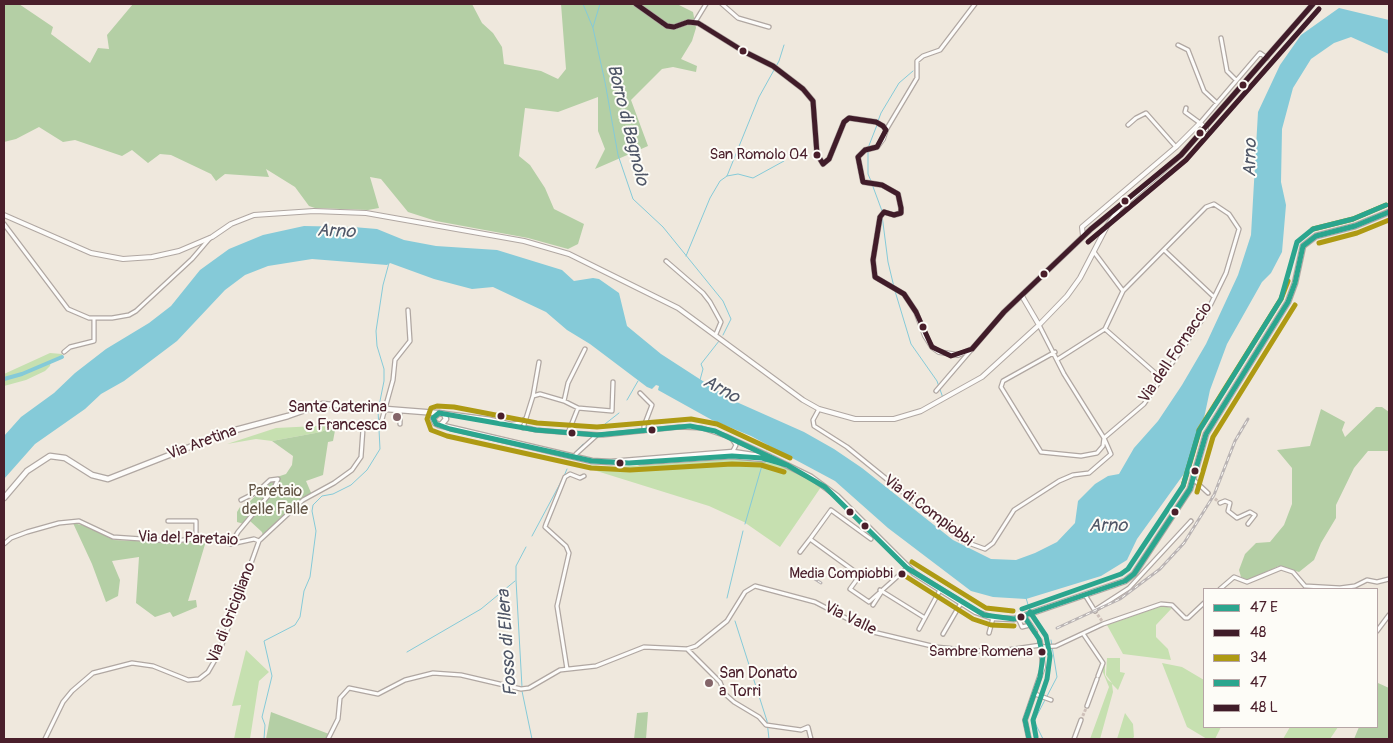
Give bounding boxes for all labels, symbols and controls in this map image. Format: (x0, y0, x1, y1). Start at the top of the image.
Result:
unlabelled marker (738, 46, 748, 56)
water label: Borro di Bagnolo (602, 62, 652, 188)
unlabelled marker (1238, 80, 1248, 90)
unlabelled marker (1195, 128, 1205, 138)
water label: Arno (1240, 139, 1262, 177)
place label: San Romolo 04 (709, 146, 808, 164)
marker: San Romolo 04 (812, 150, 822, 160)
unlabelled marker (1120, 196, 1130, 206)
water label: Arno (316, 221, 356, 243)
unlabelled marker (1039, 269, 1049, 279)
street label: Via dell Fornaccio (1135, 299, 1217, 407)
unlabelled marker (918, 322, 928, 332)
water label: Arno (699, 371, 743, 409)
place label: Sante Caterina e Francesca (288, 398, 387, 436)
marker: Sante Caterina e Francesca (391, 411, 403, 423)
unlabelled marker (496, 411, 506, 421)
street label: Via Aretina (165, 422, 239, 464)
unlabelled marker (647, 425, 657, 435)
unlabelled marker (567, 428, 577, 438)
unlabelled marker (615, 458, 625, 468)
unlabelled marker (1190, 466, 1200, 476)
street label: Via di Compiobbi (879, 471, 977, 551)
park label: Paretaio delle Falle (242, 482, 308, 520)
unlabelled marker (845, 507, 855, 517)
unlabelled marker (1170, 507, 1180, 517)
water label: Arno (1089, 515, 1127, 537)
unlabelled marker (860, 521, 870, 531)
street label: Via del Paretaio (137, 528, 239, 550)
street label: Via di Gricigliano (204, 559, 260, 667)
place label: Media Compiobbi (789, 565, 893, 583)
marker: Media Compiobbi (897, 569, 907, 579)
legend (1203, 588, 1378, 728)
water label: Fosso di Ellera (494, 589, 522, 697)
street label: Via Valle (821, 598, 879, 640)
text: 47 E (1250, 598, 1278, 617)
unlabelled marker (1016, 612, 1026, 622)
text: 48 (1250, 623, 1266, 642)
place label: Sambre Romena (929, 643, 1033, 661)
marker: Sambre Romena (1037, 647, 1047, 657)
text: 34 (1250, 648, 1267, 667)
place label: San Donato a Torri (719, 664, 797, 702)
text: 47 (1250, 673, 1267, 692)
marker: San Donato a Torri (703, 677, 715, 689)
text: 48 L (1250, 698, 1278, 717)

